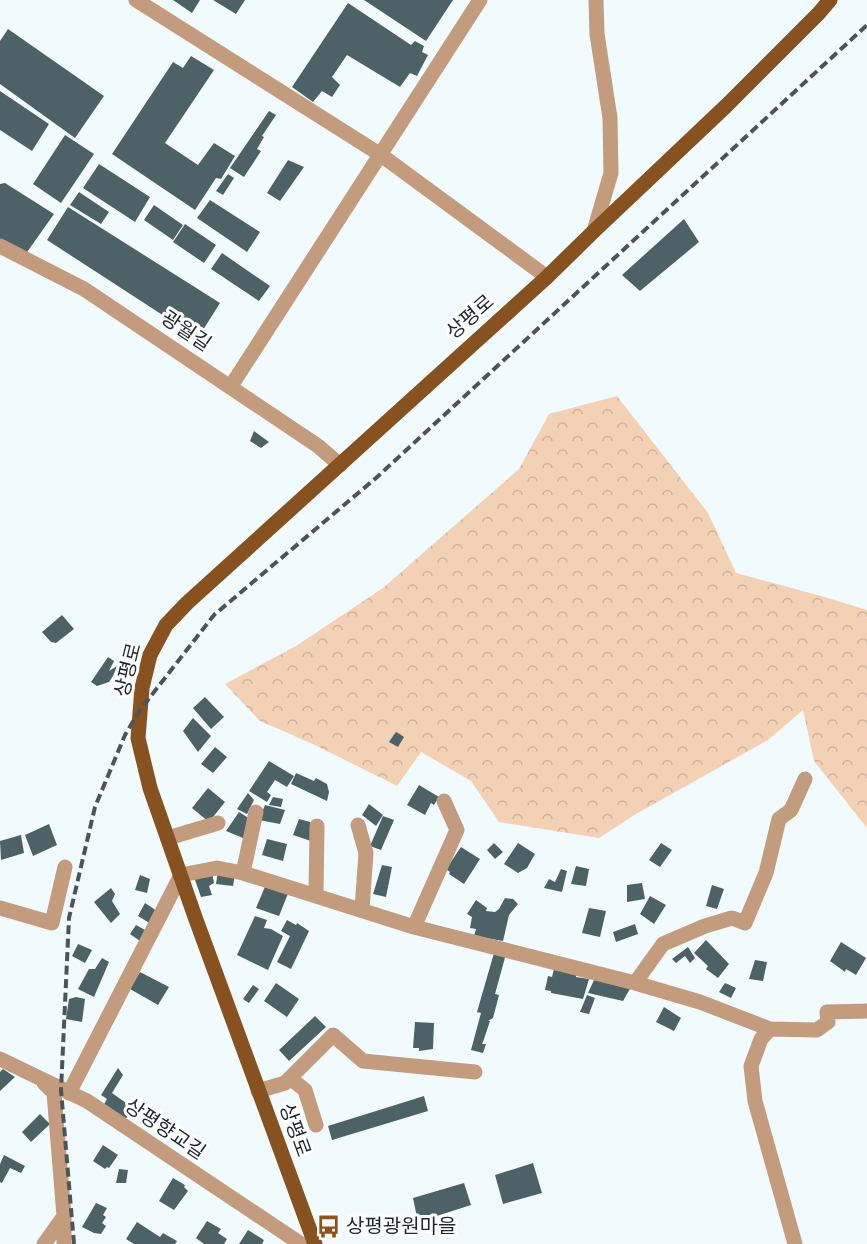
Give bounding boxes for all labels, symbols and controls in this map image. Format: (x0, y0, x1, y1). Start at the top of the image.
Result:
street label: 상평로 (442, 290, 498, 344)
street label: 광월길 (157, 306, 215, 356)
street label: 상평로 (110, 640, 146, 700)
street label: 상평향교길 (120, 1094, 210, 1164)
street label: 상평로 (275, 1100, 315, 1160)
bus stop icon: 상평광원마을 (315, 1213, 341, 1239)
place label: 상평광원마을 (346, 1215, 456, 1238)

